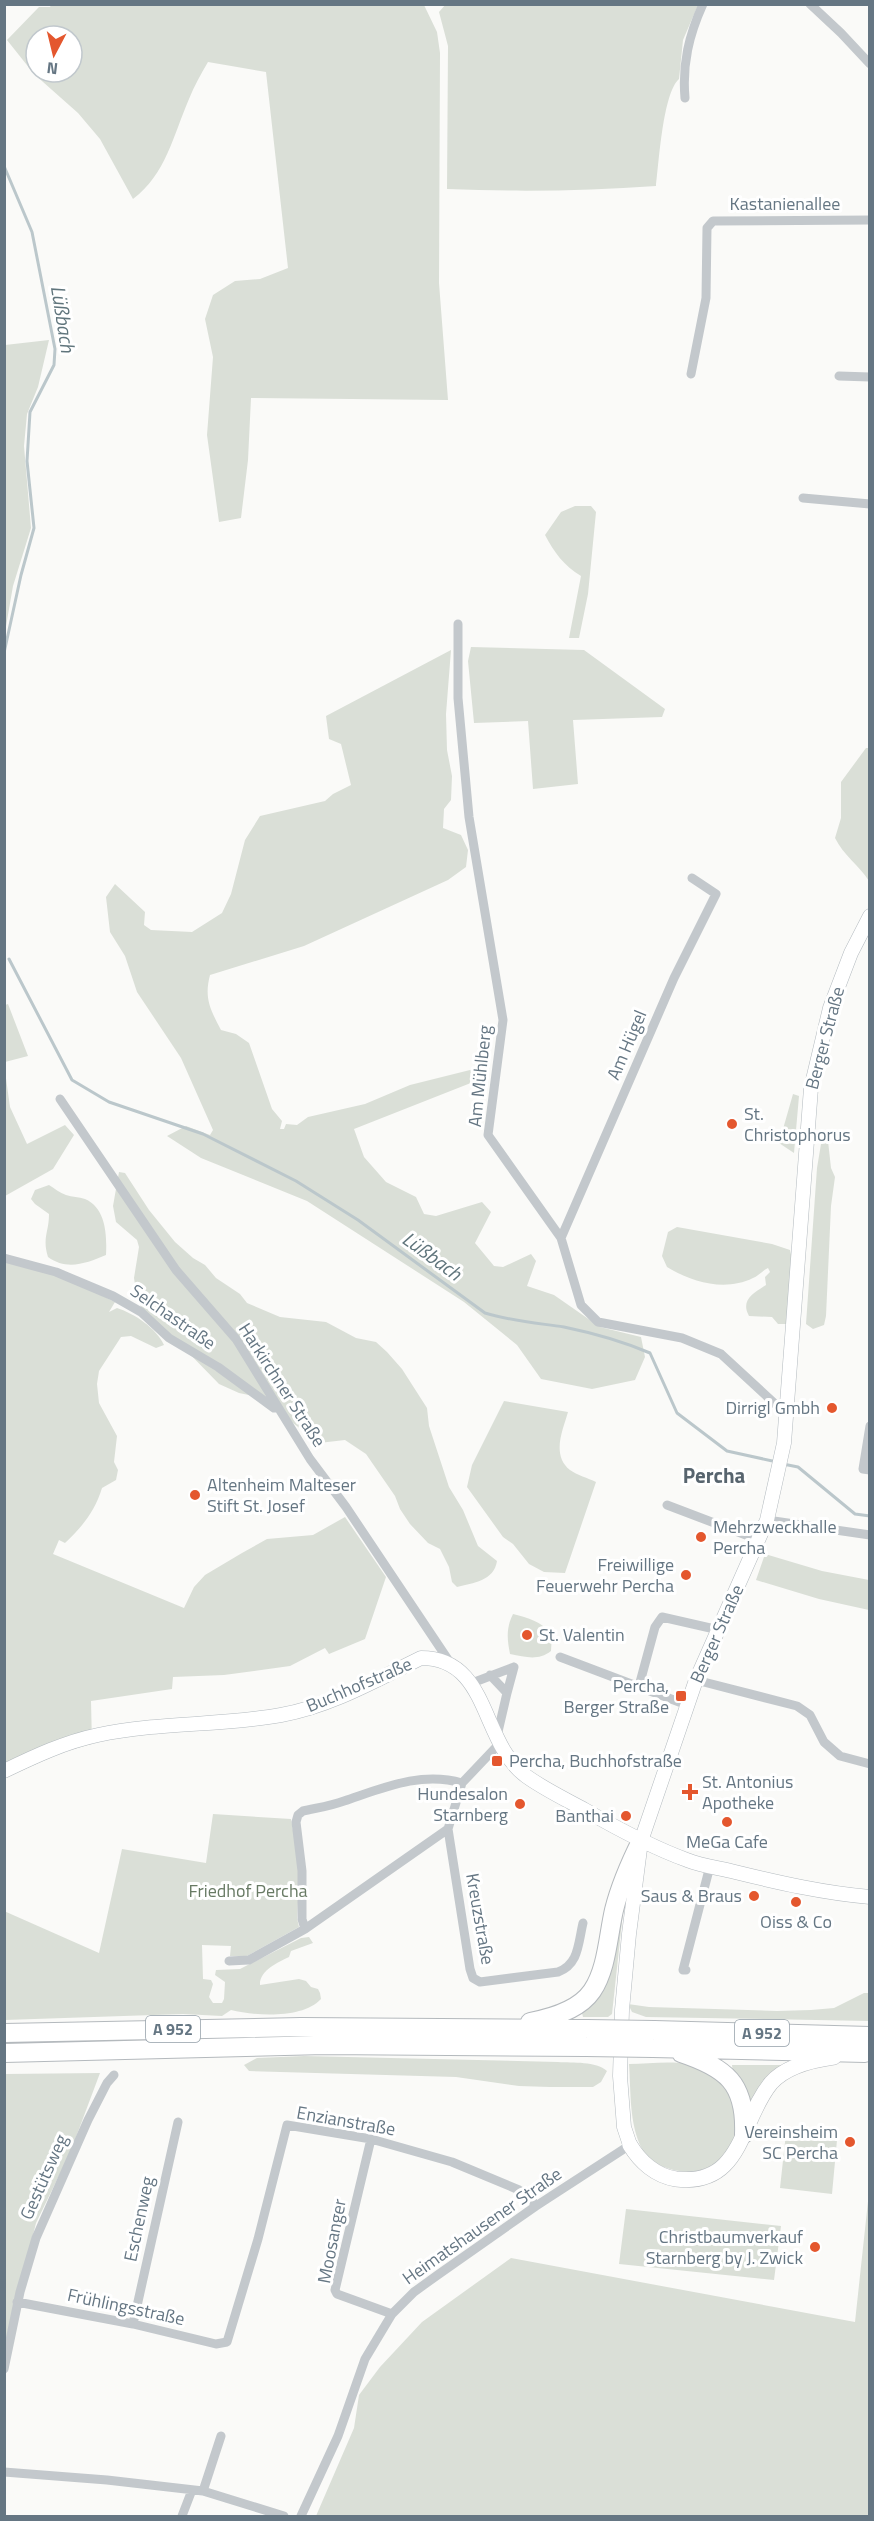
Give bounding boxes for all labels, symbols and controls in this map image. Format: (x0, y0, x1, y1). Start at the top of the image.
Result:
north arrow (24, 24, 84, 84)
text: N (45, 56, 59, 81)
street label: Kastanienallee (730, 190, 840, 217)
water label: Lüßbach (43, 283, 84, 356)
street label: Berger Straße (798, 983, 851, 1092)
street label: Am Hügel (600, 1005, 653, 1084)
street label: Am Mühlberg (461, 1024, 498, 1128)
place label: St. Christophorus (744, 1100, 851, 1148)
marker: St. Christophorus (725, 1117, 739, 1131)
water label: Lüßbach (396, 1223, 469, 1289)
street label: Selchastraße (125, 1277, 222, 1356)
street label: Harkirchner Straße (232, 1317, 333, 1452)
place label: Dirrigl Gmbh (725, 1394, 820, 1421)
marker: Dirrigl Gmbh (825, 1401, 839, 1415)
district label: Percha (683, 1459, 746, 1491)
place label: Altenheim Malteser Stift St. Josef (207, 1471, 356, 1519)
marker: Altenheim Malteser Stift St. Josef (188, 1488, 202, 1502)
place label: Mehrzweckhalle Percha (713, 1513, 836, 1561)
marker: Mehrzweckhalle Percha (694, 1530, 708, 1544)
place label: Freiwillige Feuerwehr Percha (536, 1551, 674, 1599)
marker: Freiwillige Feuerwehr Percha (679, 1568, 693, 1582)
street label: Berger Straße (683, 1580, 750, 1687)
place label: St. Valentin (539, 1621, 625, 1648)
marker: St. Valentin (520, 1628, 534, 1642)
street label: Buchhofstraße (302, 1650, 416, 1719)
place label: Percha, Berger Straße (564, 1672, 669, 1720)
marker: Percha, Berger Straße (674, 1689, 688, 1703)
place label: Percha, Buchhofstraße (509, 1747, 682, 1774)
marker: Percha, Buchhofstraße (490, 1754, 504, 1768)
place label: St. Antonius Apotheke (702, 1768, 793, 1816)
place label: Hundesalon Starnberg (417, 1780, 508, 1828)
marker: St. Antonius Apotheke (683, 1785, 697, 1799)
marker: Hundesalon Starnberg (513, 1797, 527, 1811)
place label: Banthai (555, 1802, 614, 1829)
marker: Banthai (619, 1809, 633, 1823)
marker: MeGa Cafe (720, 1815, 734, 1829)
place label: MeGa Cafe (686, 1828, 768, 1855)
street label: Kreuzstraße (459, 1871, 502, 1967)
park label: Friedhof Percha (188, 1877, 308, 1904)
place label: Saus & Braus (641, 1882, 742, 1909)
marker: Saus & Braus (747, 1889, 761, 1903)
marker: Oiss & Co (789, 1895, 803, 1909)
place label: Oiss & Co (760, 1908, 832, 1935)
road number: A 952 (146, 2016, 200, 2042)
road number: A 952 (735, 2020, 789, 2046)
street label: Enzianstraße (295, 2099, 398, 2142)
place label: Vereinsheim SC Percha (744, 2118, 838, 2166)
street label: Gestütsweg (13, 2130, 74, 2224)
marker: Vereinsheim SC Percha (843, 2135, 857, 2149)
street label: Heimatshausener Straße (397, 2160, 567, 2291)
street label: Eschenweg (116, 2174, 161, 2264)
street label: Moosanger (310, 2196, 353, 2286)
place label: Christbaumverkauf Starnberg by J. Zwick (646, 2223, 803, 2271)
marker: Christbaumverkauf Starnberg by J. Zwick (808, 2240, 822, 2254)
street label: Frühlingsstraße (65, 2281, 187, 2332)

